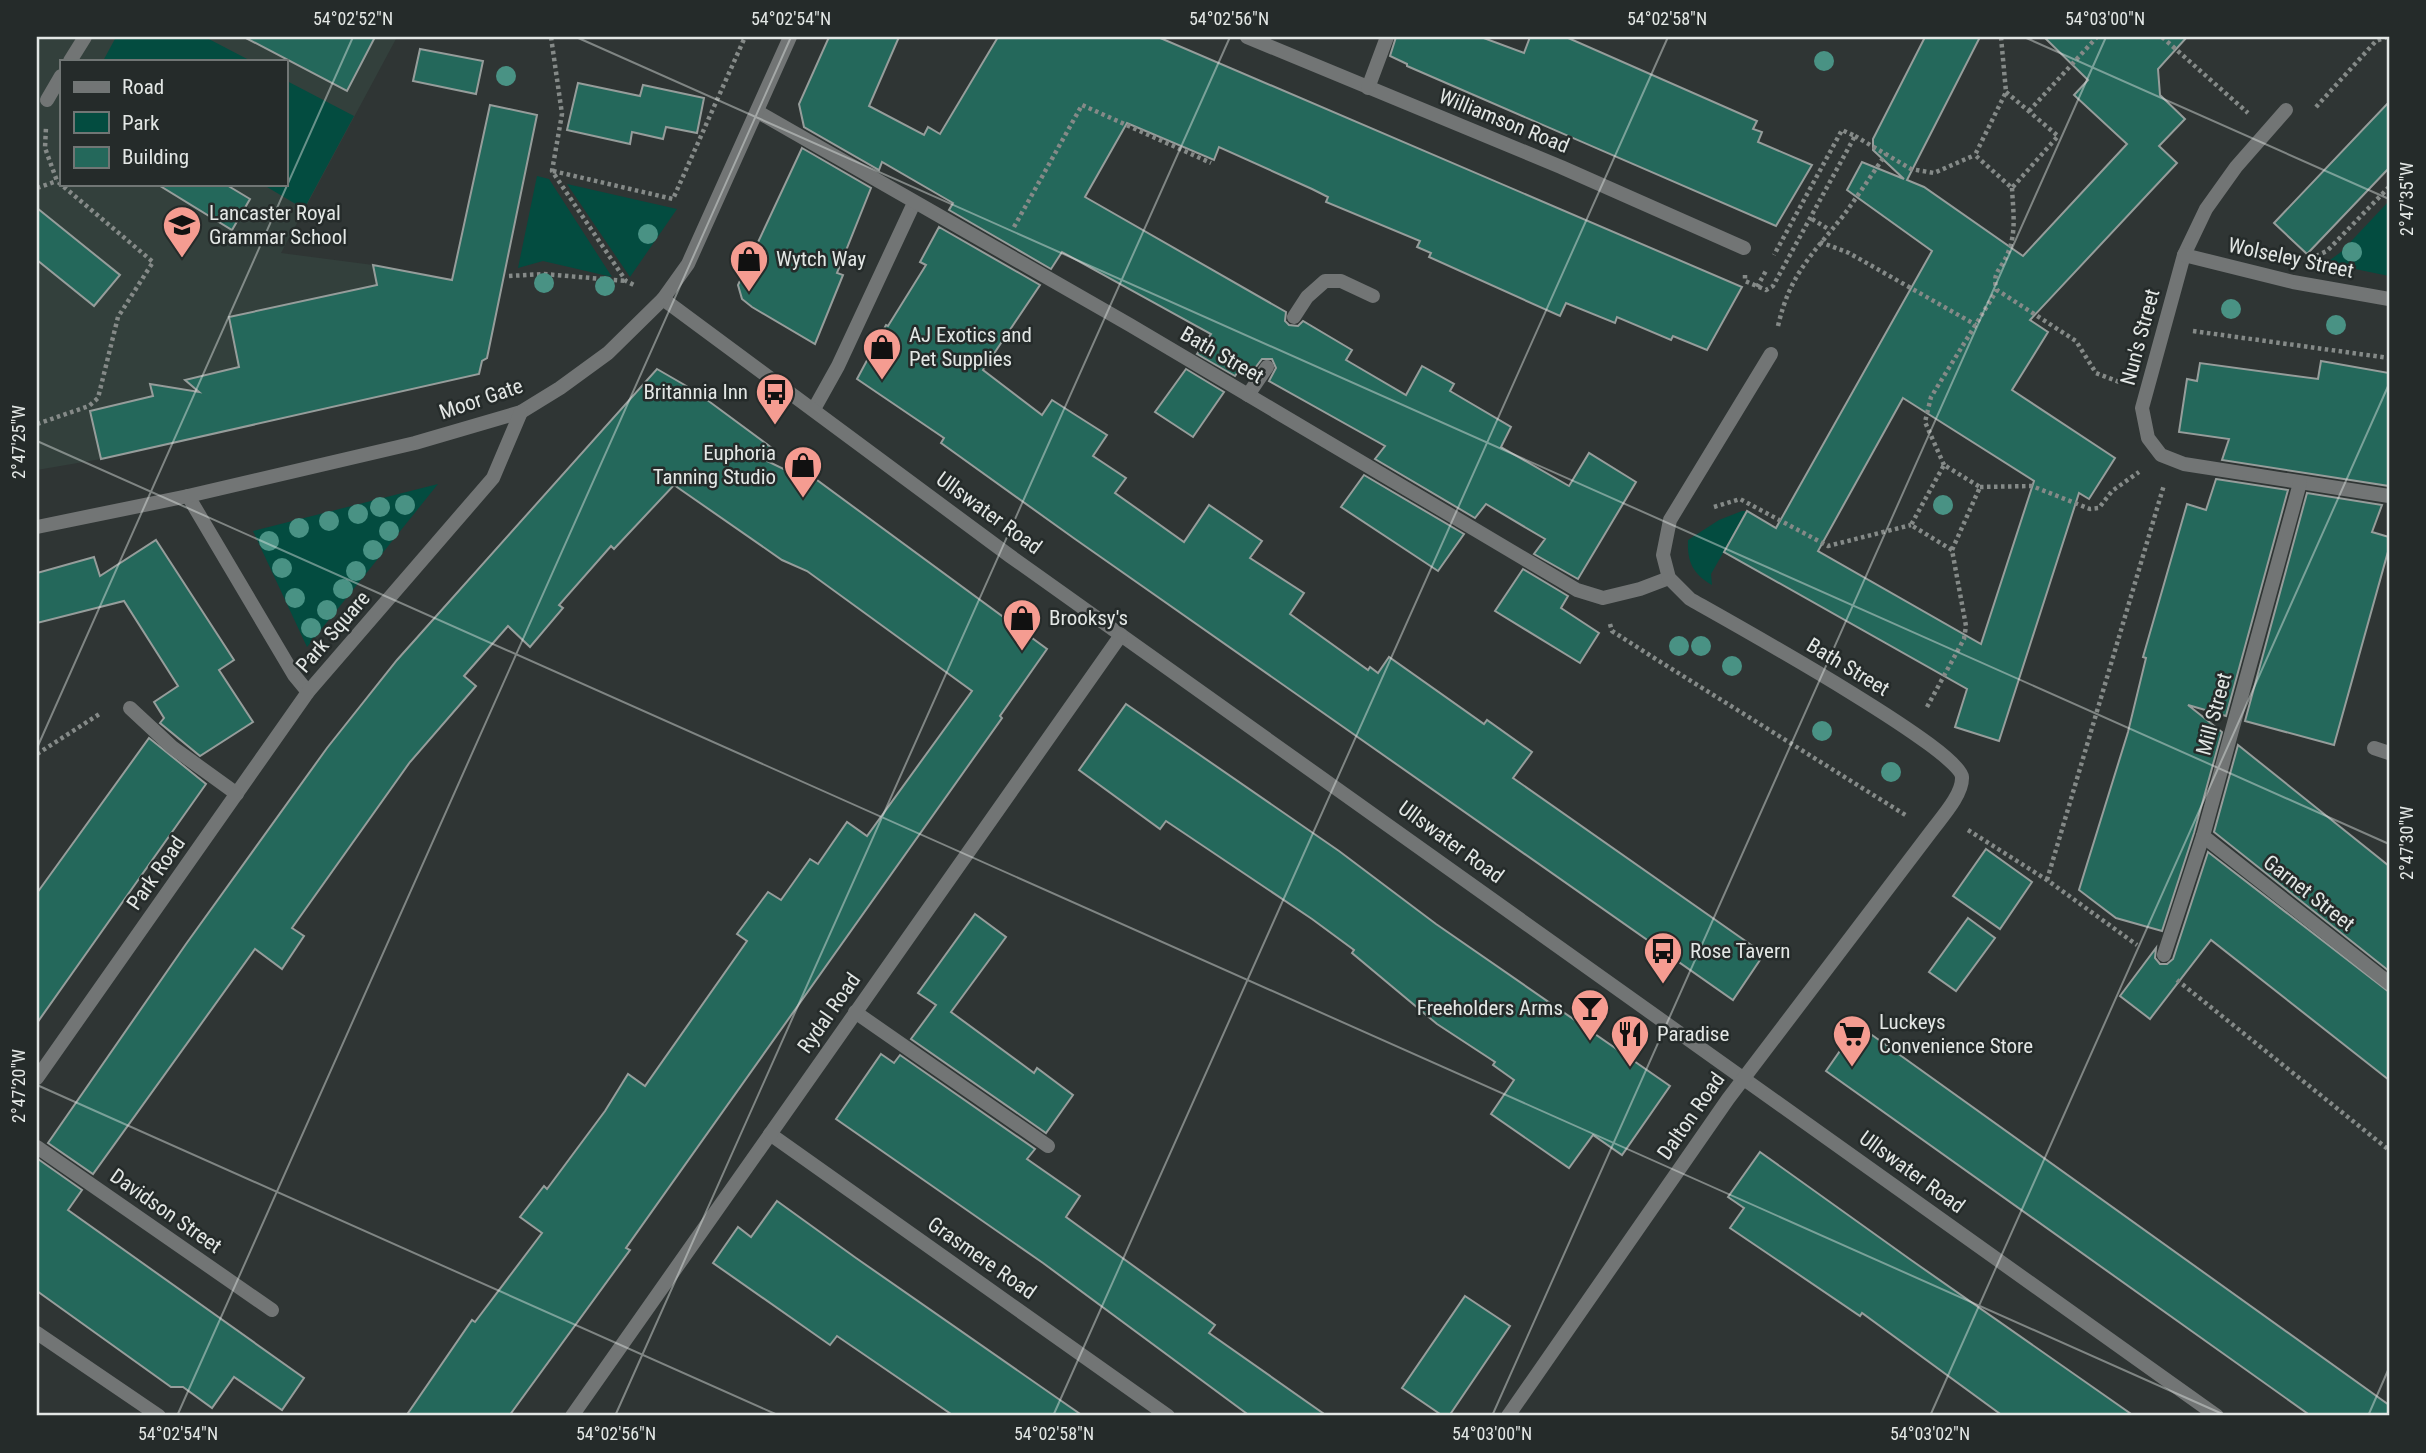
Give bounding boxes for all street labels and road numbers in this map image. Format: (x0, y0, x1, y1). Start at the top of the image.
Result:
street label: Williamson Road (1435, 84, 1573, 158)
street label: Wolseley Street (2226, 233, 2356, 283)
street label: Nun's Street (2116, 286, 2164, 388)
street label: Bath Street (1176, 322, 1268, 388)
street label: Moor Gate (436, 373, 526, 424)
street label: Ullswater Road (932, 467, 1046, 559)
street label: Park Square (291, 586, 375, 678)
street label: Bath Street (1802, 633, 1894, 701)
street label: Mill Street (2191, 670, 2237, 758)
street label: Ullswater Road (1394, 796, 1508, 888)
street label: Park Road (122, 832, 190, 914)
street label: Garnet Street (2259, 850, 2359, 936)
street label: Rydal Road (793, 968, 865, 1058)
street label: Dalton Road (1652, 1068, 1730, 1164)
street label: Ullswater Road (1855, 1126, 1969, 1218)
street label: Davidson Street (106, 1164, 226, 1258)
street label: Grasmere Road (923, 1212, 1041, 1304)

